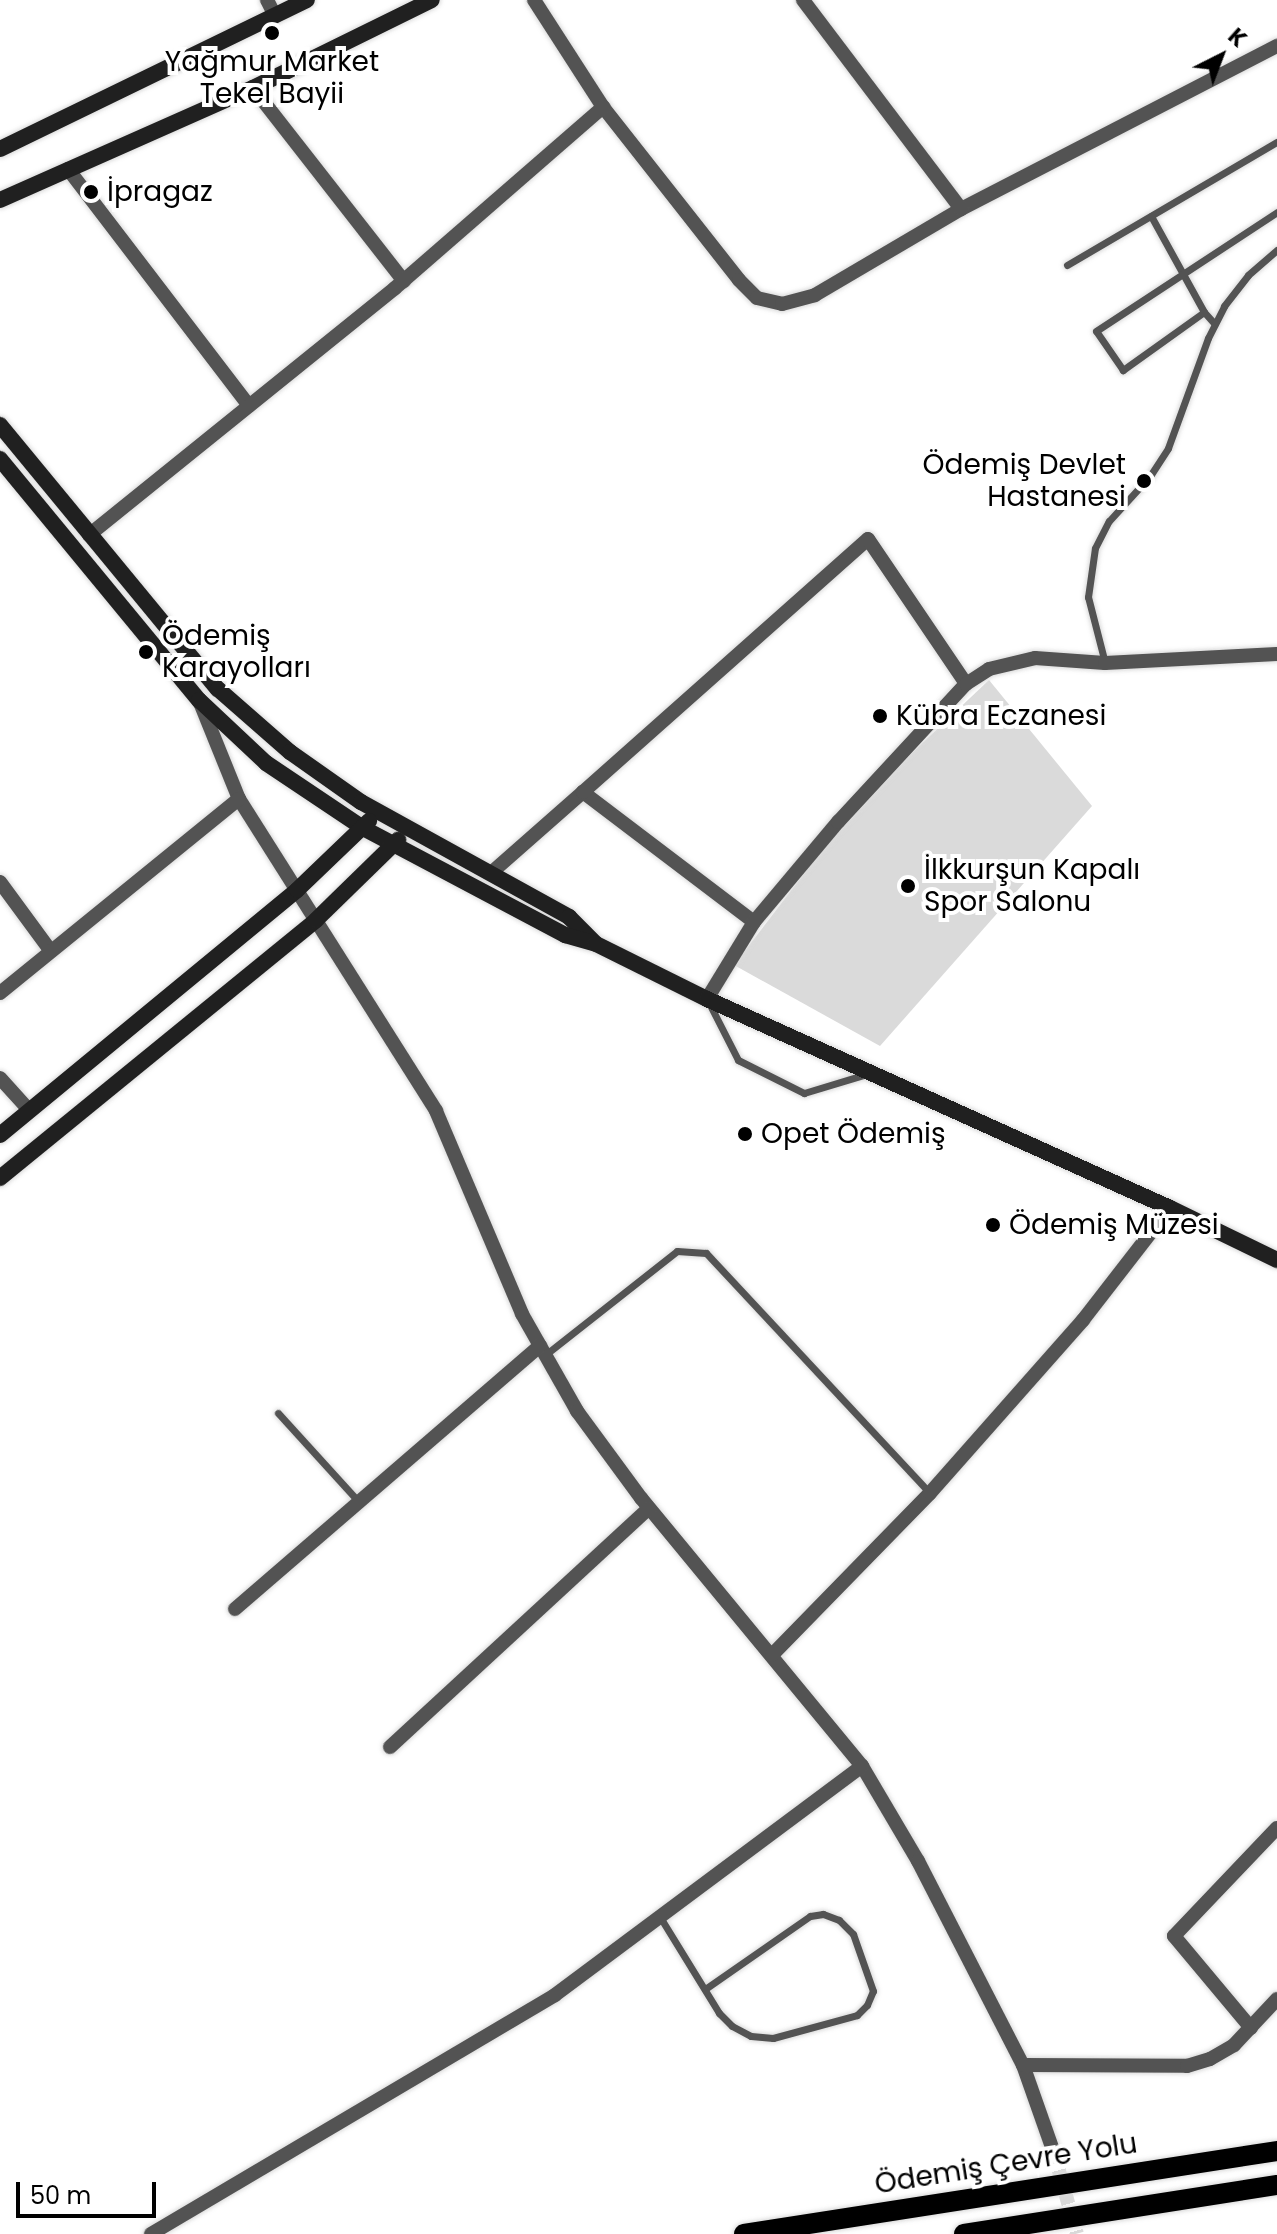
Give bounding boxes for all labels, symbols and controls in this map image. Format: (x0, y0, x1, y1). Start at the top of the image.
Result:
north arrow (1181, 16, 1261, 96)
text: K (1221, 21, 1253, 54)
marker: Yağmur Market Tekel Bayii (263, 24, 281, 42)
place label: Yağmur Market Tekel Bayii (165, 45, 379, 111)
place label: İpragaz (107, 175, 213, 209)
marker: İpragaz (82, 183, 100, 201)
place label: Ödemiş Devlet Hastanesi (923, 448, 1126, 514)
marker: Ödemiş Devlet Hastanesi (1133, 470, 1155, 492)
place label: Ödemiş Karayolları (162, 619, 311, 685)
marker: Ödemiş Karayolları (137, 643, 155, 661)
place label: Kübra Eczanesi (896, 699, 1106, 733)
marker: Kübra Eczanesi (871, 707, 889, 725)
place label: İlkkurşun Kapalı Spor Salonu (924, 853, 1140, 919)
marker: İlkkurşun Kapalı Spor Salonu (899, 877, 917, 895)
place label: Opet Ödemiş (761, 1117, 946, 1151)
marker: Opet Ödemiş (736, 1125, 754, 1143)
place label: Ödemiş Müzesi (1009, 1208, 1219, 1242)
marker: Ödemiş Müzesi (984, 1216, 1002, 1234)
street label: Ödemiş Çevre Yolu (872, 2127, 1140, 2201)
scale bar (20, 2166, 160, 2216)
text: 50 m (30, 2179, 91, 2212)

